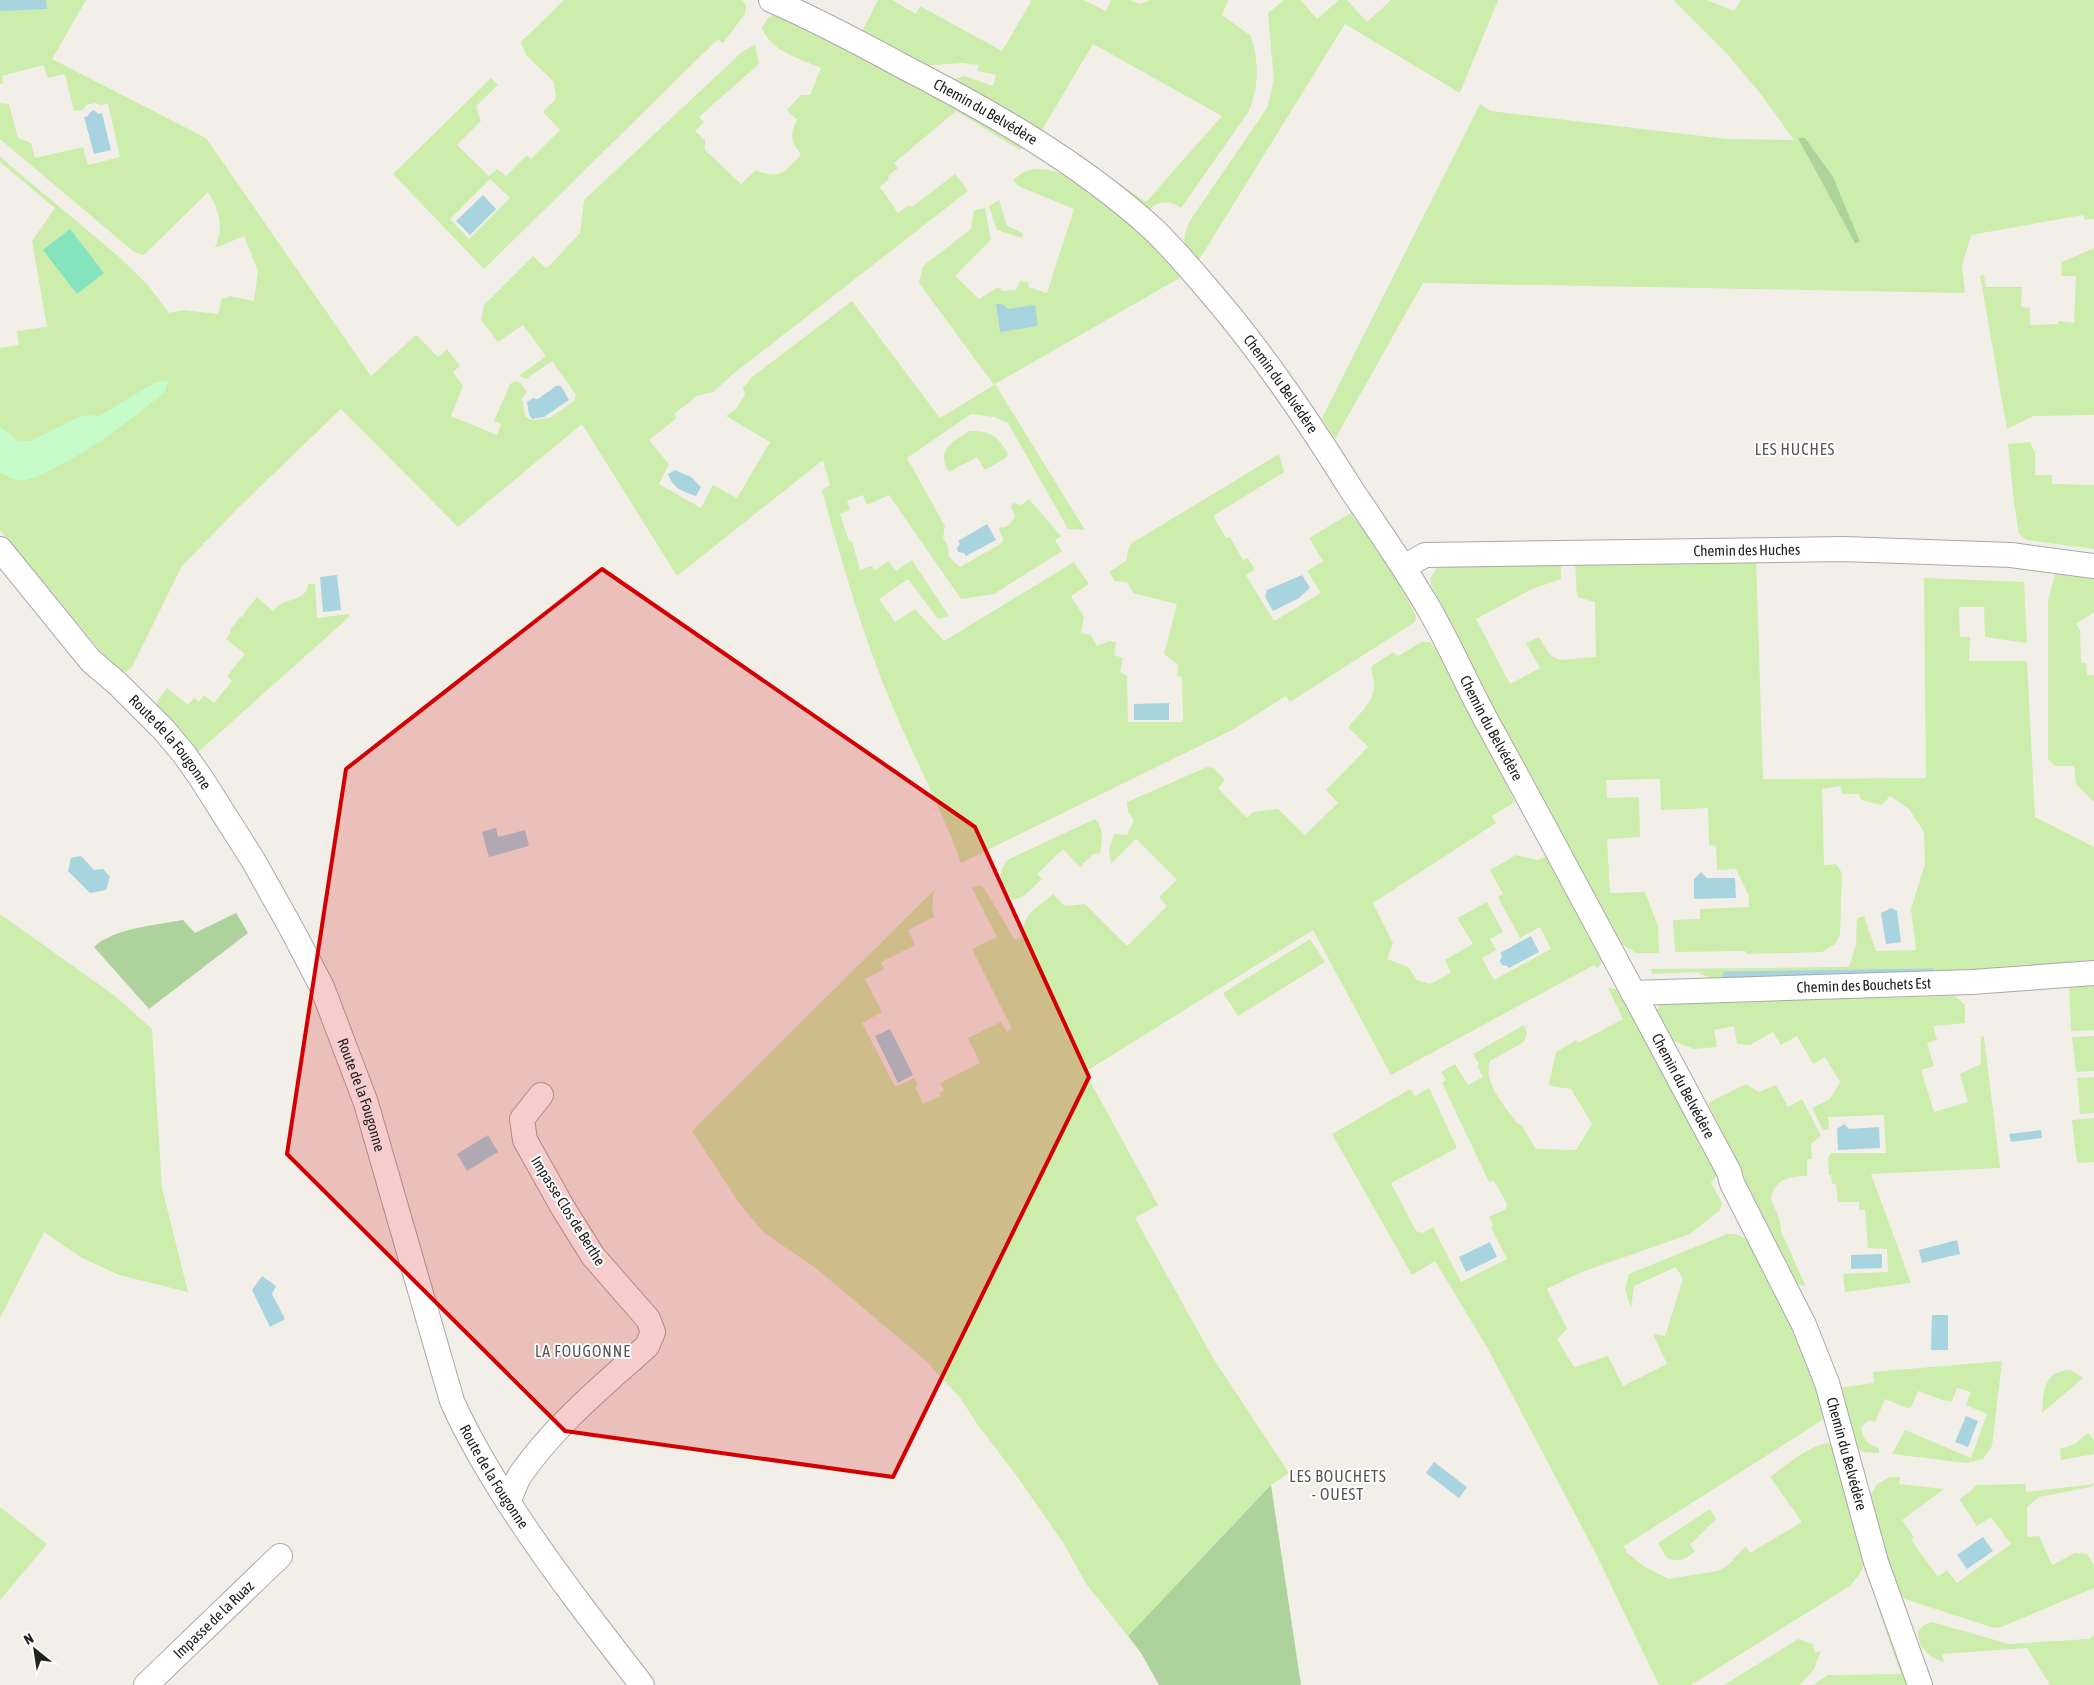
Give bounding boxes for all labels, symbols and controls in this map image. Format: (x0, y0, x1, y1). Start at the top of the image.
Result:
street label: Chemin du Belvédère (931, 75, 1041, 148)
street label: Chemin du Belvédère (1240, 331, 1322, 436)
district label: LES HUCHES (1755, 440, 1835, 458)
street label: Chemin des Huches (1693, 541, 1800, 559)
street label: Chemin du Belvédère (1457, 673, 1527, 784)
street label: Route de la Fougonne (126, 691, 215, 792)
street label: Chemin des Bouchets Est (1796, 974, 1931, 996)
street label: Chemin du Belvédère (1649, 1030, 1719, 1141)
street label: Route de la Fougonne (334, 1036, 389, 1154)
street label: Impasse Clos de Berthe (528, 1153, 609, 1269)
district label: LA FOUGONNE (535, 1342, 631, 1360)
street label: Chemin du Belvédère (1823, 1395, 1871, 1512)
street label: Route de la Fougonne (457, 1422, 532, 1532)
district label: LES BOUCHETS - OUEST (1289, 1467, 1387, 1503)
street label: Impasse de la Ruaz (170, 1577, 257, 1662)
north arrow (10, 1625, 60, 1675)
text: N (21, 1630, 36, 1648)

